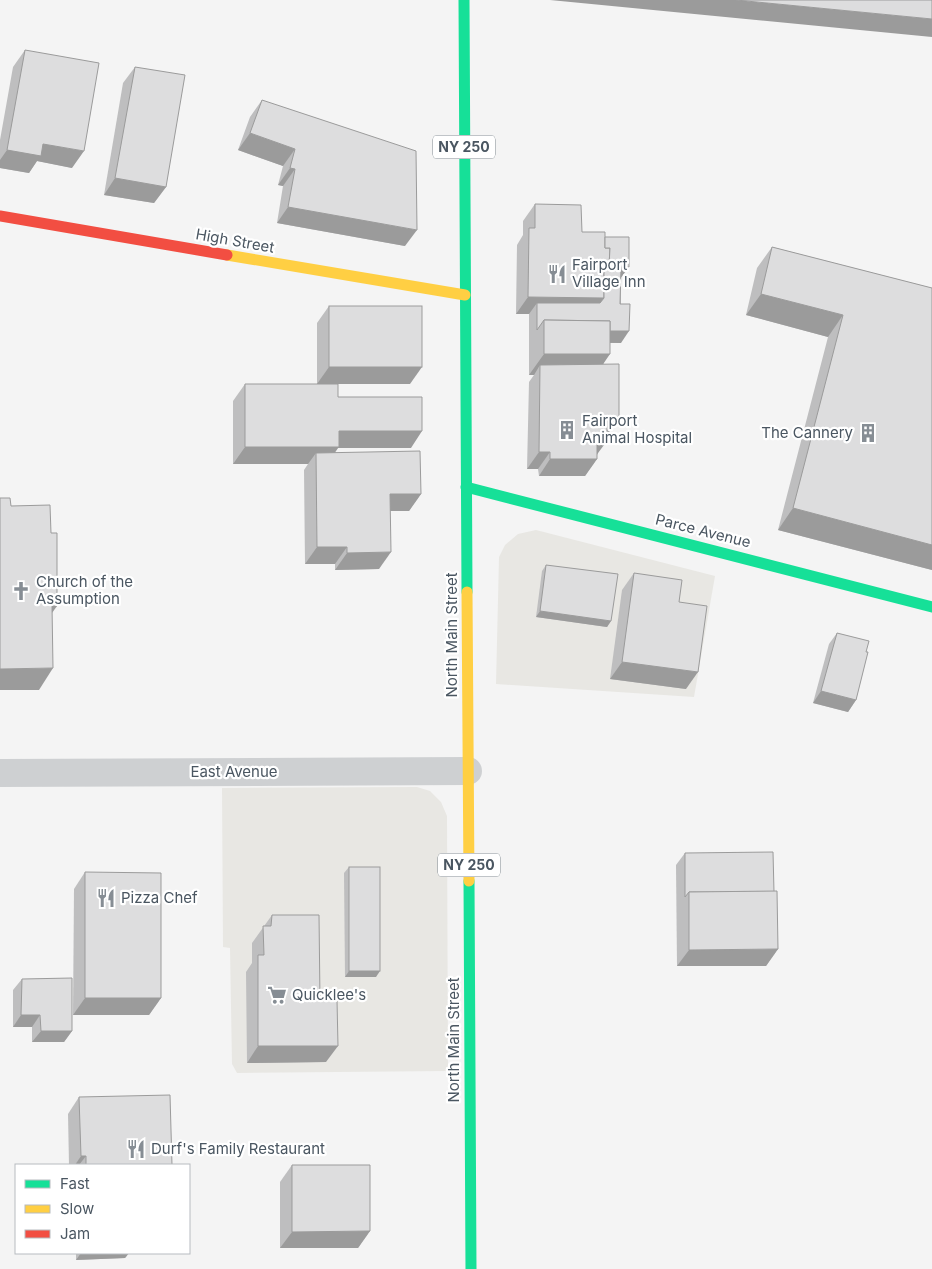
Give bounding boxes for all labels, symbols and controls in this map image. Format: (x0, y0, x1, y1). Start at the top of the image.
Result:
road number: NY 250 (433, 136, 495, 158)
street label: High Street (194, 224, 276, 257)
place label: Fairport Village Inn (572, 255, 646, 291)
restaurant icon: Fairport Village Inn (546, 263, 568, 285)
place label: Fairport Animal Hospital (582, 411, 692, 447)
building icon: Fairport Animal Hospital (556, 419, 578, 441)
building icon: The Cannery (857, 422, 879, 444)
place label: The Cannery (761, 423, 854, 442)
street label: Parce Avenue (653, 509, 753, 552)
place label: Church of the Assumption (36, 572, 133, 608)
street label: North Main Street (442, 572, 461, 698)
church icon: Church of the Assumption (10, 580, 32, 602)
street label: East Avenue (190, 762, 278, 781)
road number: NY 250 (438, 854, 500, 876)
restaurant icon: Pizza Chef (95, 887, 117, 909)
place label: Pizza Chef (121, 888, 198, 907)
street label: North Main Street (444, 977, 463, 1103)
supermarket icon: Quicklee's (266, 984, 288, 1006)
place label: Quicklee's (292, 985, 366, 1004)
restaurant icon: Durf's Family Restaurant (125, 1138, 147, 1160)
place label: Durf's Family Restaurant (151, 1139, 325, 1158)
legend (15, 1164, 190, 1254)
text: Fast (60, 1174, 90, 1193)
text: Slow (60, 1199, 94, 1218)
text: Jam (60, 1224, 90, 1243)

